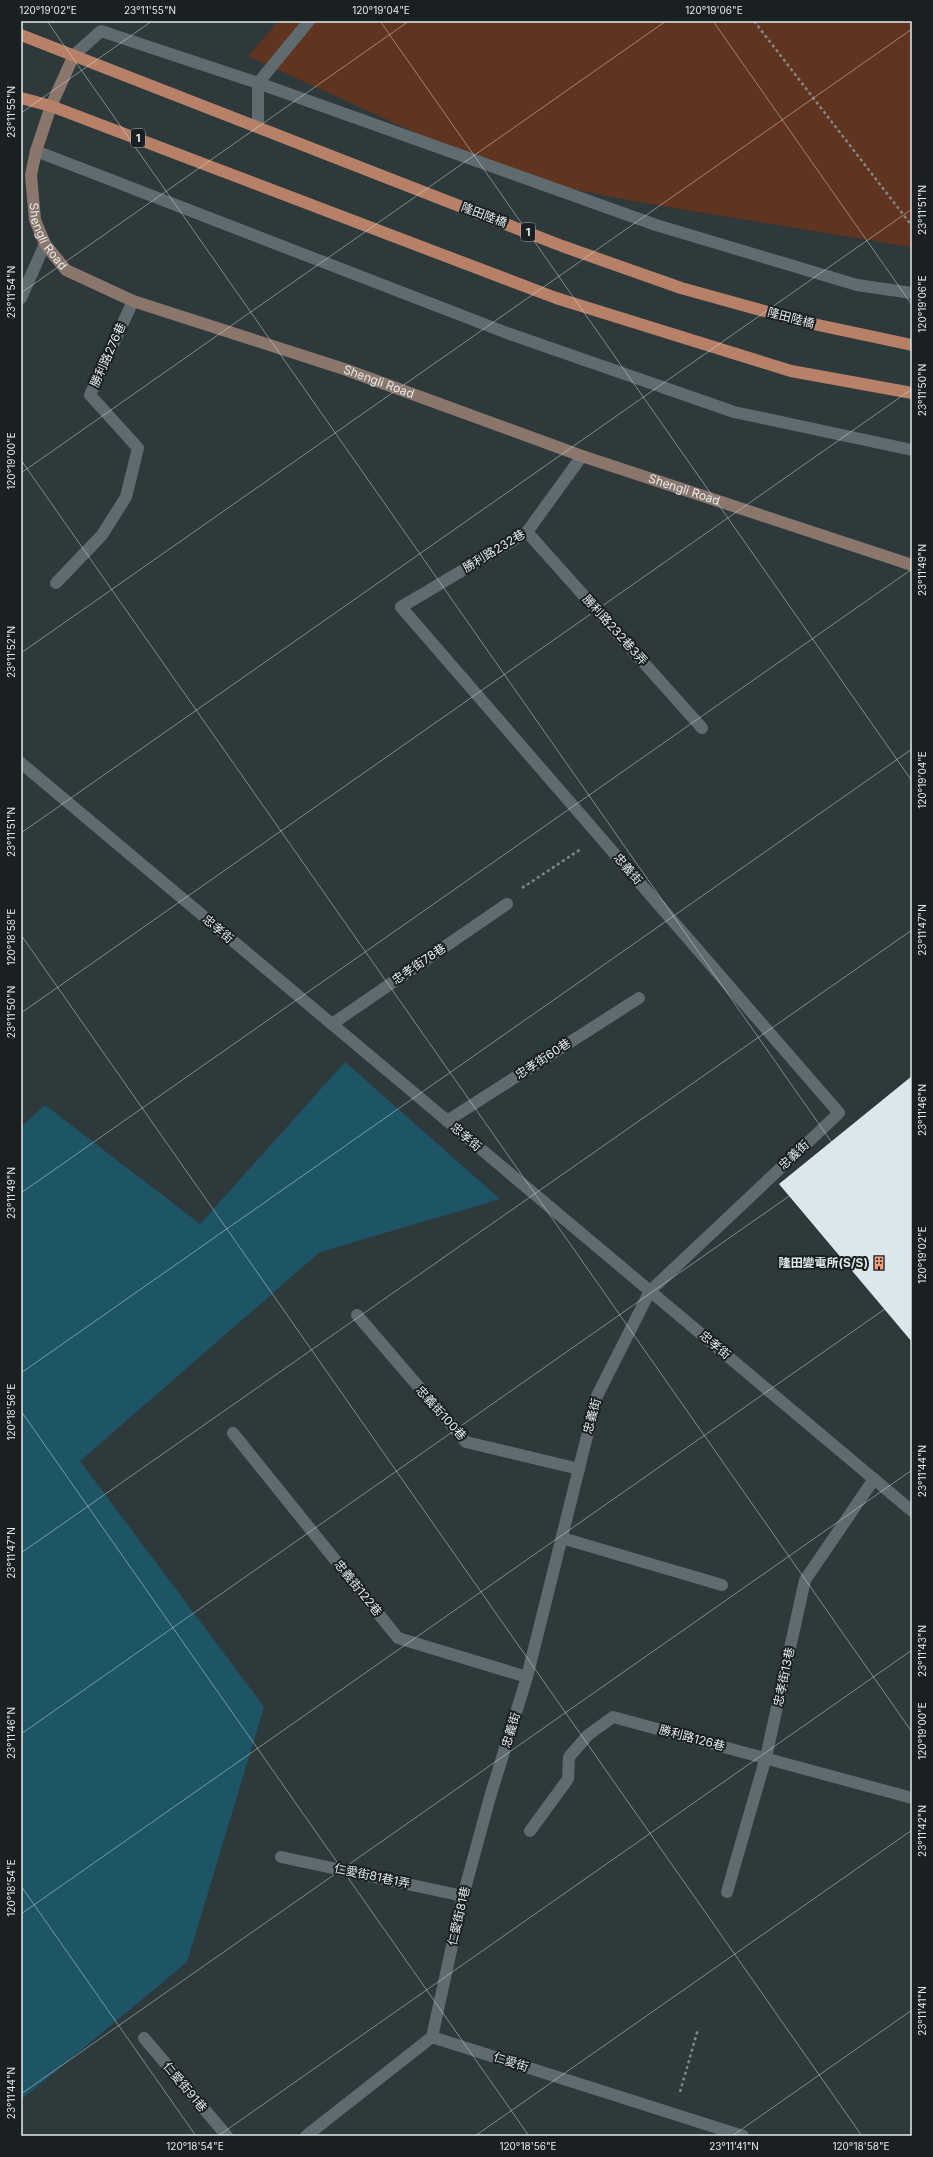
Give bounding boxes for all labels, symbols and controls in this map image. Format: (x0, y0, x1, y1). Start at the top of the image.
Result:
text: 120°19'02"E (19, 4, 77, 16)
text: 23°11'55"N (124, 4, 176, 16)
text: 120°19'04"E (352, 4, 410, 16)
text: 120°19'06"E (685, 4, 743, 16)
text: 23°11'55"N (5, 86, 17, 138)
road number: 1 (131, 129, 145, 147)
text: 23°11'51"N (916, 185, 928, 235)
street label: 隆田陸橋 (459, 199, 509, 230)
street label: Shengli Road (26, 202, 71, 273)
road number: 1 (521, 223, 535, 241)
text: 23°11'54"N (5, 266, 17, 318)
text: 120°19'06"E (916, 275, 928, 333)
street label: 隆田陸橋 (766, 304, 816, 331)
street label: 勝利路276巷 (87, 320, 129, 390)
street label: Shengli Road (341, 361, 416, 401)
text: 23°11'50"N (916, 364, 928, 416)
text: 120°19'00"E (5, 432, 17, 490)
street label: Shengli Road (647, 470, 722, 508)
street label: 勝利路232巷 (460, 526, 528, 575)
text: 23°11'49"N (916, 544, 928, 596)
street label: 勝利路232巷3弄 (580, 591, 651, 668)
text: 23°11'52"N (5, 626, 17, 678)
text: 120°19'04"E (916, 751, 928, 809)
text: 23°11'51"N (5, 807, 17, 857)
street label: 忠義街 (611, 850, 646, 887)
text: 23°11'47"N (916, 904, 928, 956)
text: 120°18'58"E (5, 908, 17, 966)
street label: 忠孝街 (200, 911, 237, 946)
street label: 忠孝街78巷 (389, 940, 449, 987)
text: 23°11'50"N (5, 986, 17, 1038)
street label: 忠孝街60巷 (512, 1035, 573, 1082)
text: 23°11'46"N (916, 1084, 928, 1136)
street label: 忠孝街 (448, 1119, 485, 1154)
street label: 忠義街 (775, 1137, 812, 1172)
text: 23°11'49"N (5, 1167, 17, 1219)
text: 120°19'02"E (916, 1226, 928, 1284)
place label: 隆田變電所(S/S) (779, 1255, 868, 1270)
building icon: 隆田變電所(S/S) (871, 1255, 887, 1271)
street label: 忠孝街 (697, 1327, 734, 1362)
street label: 忠義街100巷 (413, 1382, 470, 1443)
text: 120°18'56"E (5, 1383, 17, 1441)
street label: 忠義街 (580, 1397, 603, 1435)
text: 23°11'44"N (916, 1445, 928, 1497)
text: 23°11'47"N (5, 1527, 17, 1579)
street label: 忠義街122巷 (331, 1557, 385, 1619)
text: 23°11'43"N (916, 1625, 928, 1677)
street label: 忠孝街13巷 (770, 1646, 797, 1708)
text: 120°19'00"E (916, 1702, 928, 1760)
text: 23°11'46"N (5, 1707, 17, 1759)
street label: 忠義街 (498, 1710, 523, 1749)
street label: 勝利路126巷 (658, 1722, 727, 1754)
text: 23°11'42"N (916, 1805, 928, 1857)
text: 120°18'54"E (5, 1859, 17, 1917)
street label: 仁愛街81巷1弄 (333, 1860, 411, 1891)
street label: 仁愛街81巷 (444, 1885, 473, 1947)
text: 23°11'41"N (916, 1986, 928, 2036)
street label: 仁愛街 (492, 2049, 531, 2074)
street label: 仁愛街91巷 (160, 2059, 211, 2115)
text: 23°11'44"N (5, 2067, 17, 2119)
text: 120°18'54"E (166, 2140, 224, 2152)
text: 120°18'56"E (499, 2140, 557, 2152)
text: 23°11'41"N (709, 2140, 759, 2152)
text: 120°18'58"E (832, 2140, 890, 2152)

